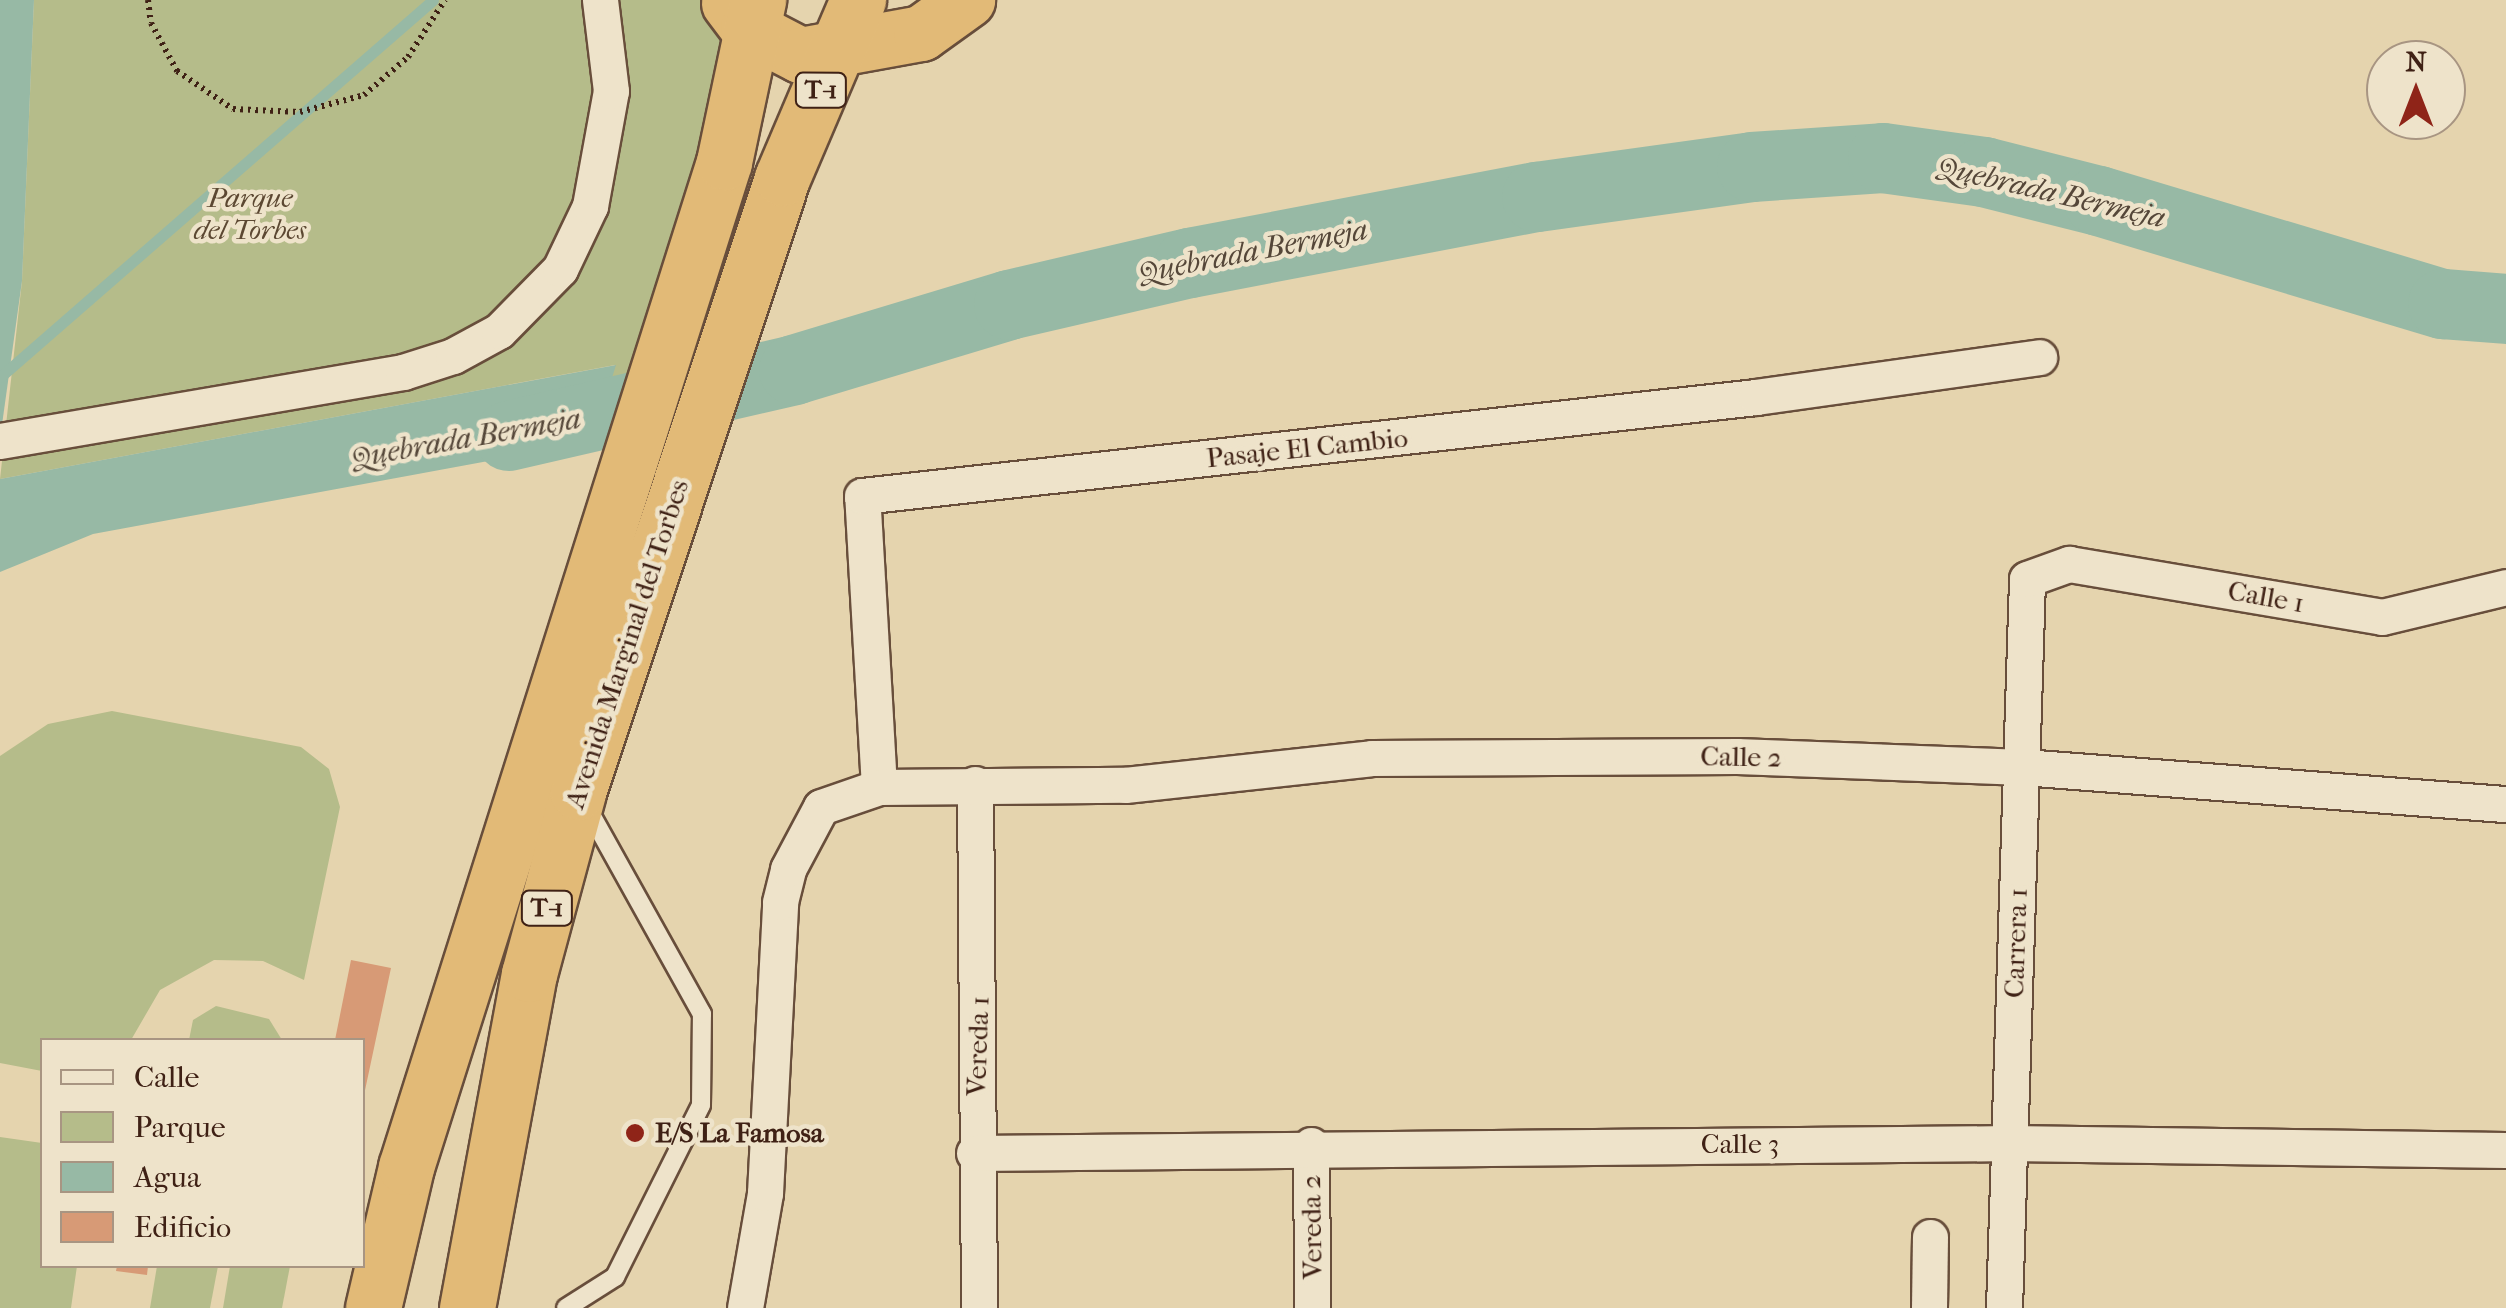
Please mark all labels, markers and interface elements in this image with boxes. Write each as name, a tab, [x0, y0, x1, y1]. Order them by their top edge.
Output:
north arrow	[2366, 40, 2466, 140]
text: N	[2405, 45, 2427, 78]
road number: T-1	[794, 70, 848, 110]
water label: Quebrada Bermeja	[1934, 149, 2168, 237]
park label: Parque del Torbes	[194, 181, 306, 247]
water label: Quebrada Bermeja	[1135, 212, 1371, 292]
water label: Quebrada Bermeja	[348, 401, 584, 477]
street label: Pasaje El Cambio	[1205, 421, 1409, 475]
street label: Avenida Marginal del Torbes	[558, 475, 696, 813]
street label: Calle 1	[2225, 574, 2307, 620]
street label: Calle 2	[1700, 739, 1782, 775]
street label: Carrera 1	[1997, 887, 2035, 999]
road number: T-1	[520, 888, 574, 928]
street label: Vereda 1	[959, 995, 997, 1097]
legend	[40, 1038, 365, 1268]
text: Calle	[134, 1060, 199, 1095]
text: Parque	[134, 1110, 226, 1145]
place label: E/S La Famosa	[655, 1116, 824, 1150]
marker: E/S La Famosa	[624, 1122, 646, 1144]
street label: Calle 3	[1701, 1127, 1779, 1161]
text: Agua	[134, 1160, 201, 1195]
street label: Vereda 2	[1294, 1174, 1330, 1280]
text: Edificio	[134, 1210, 231, 1245]

